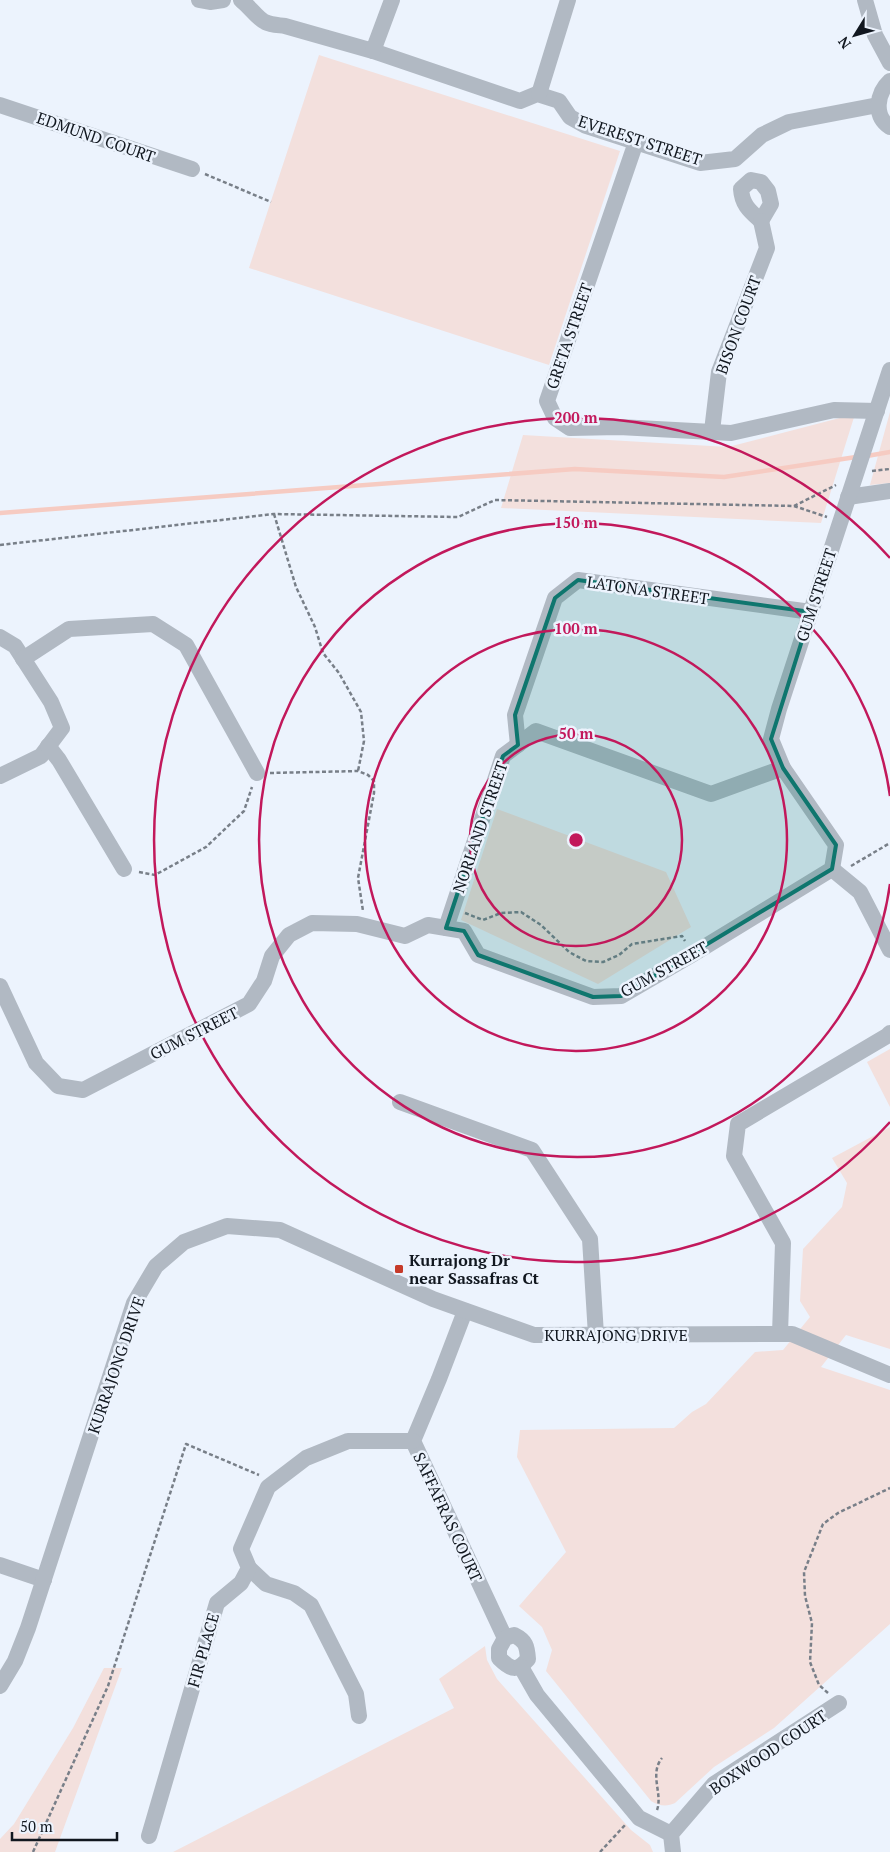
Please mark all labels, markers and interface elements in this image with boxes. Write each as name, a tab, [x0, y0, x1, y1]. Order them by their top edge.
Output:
north arrow	[830, 10, 880, 60]
text: N	[833, 33, 855, 53]
street label: EDMUND COURT	[34, 106, 158, 168]
street label: EVEREST STREET	[575, 110, 705, 170]
street label: BISON COURT	[710, 273, 766, 377]
street label: GRETA STREET	[541, 280, 597, 392]
text: 200 m	[554, 407, 598, 427]
text: 150 m	[554, 512, 598, 532]
street label: GUM STREET	[791, 546, 841, 644]
street label: LATONA STREET	[585, 571, 711, 609]
text: 100 m	[554, 618, 598, 638]
text: 50 m	[559, 723, 594, 743]
street label: NORLAND STREET	[447, 758, 513, 896]
centre of rings	[567, 831, 585, 849]
street label: GUM STREET	[616, 936, 712, 1002]
street label: GUM STREET	[146, 1001, 242, 1065]
place label: Kurrajong Dr near Sassafras Ct	[409, 1249, 540, 1289]
marker: Kurrajong Dr near Sassafras Ct	[393, 1263, 405, 1275]
street label: KURRAJONG DRIVE	[82, 1293, 150, 1437]
street label: KURRAJONG DRIVE	[544, 1324, 688, 1346]
street label: SAFFAFRAS COURT	[408, 1449, 488, 1586]
street label: FIR PLACE	[182, 1610, 224, 1690]
street label: BOXWOOD COURT	[705, 1705, 831, 1799]
scale bar	[12, 1810, 118, 1842]
text: 50 m	[20, 1816, 53, 1836]

